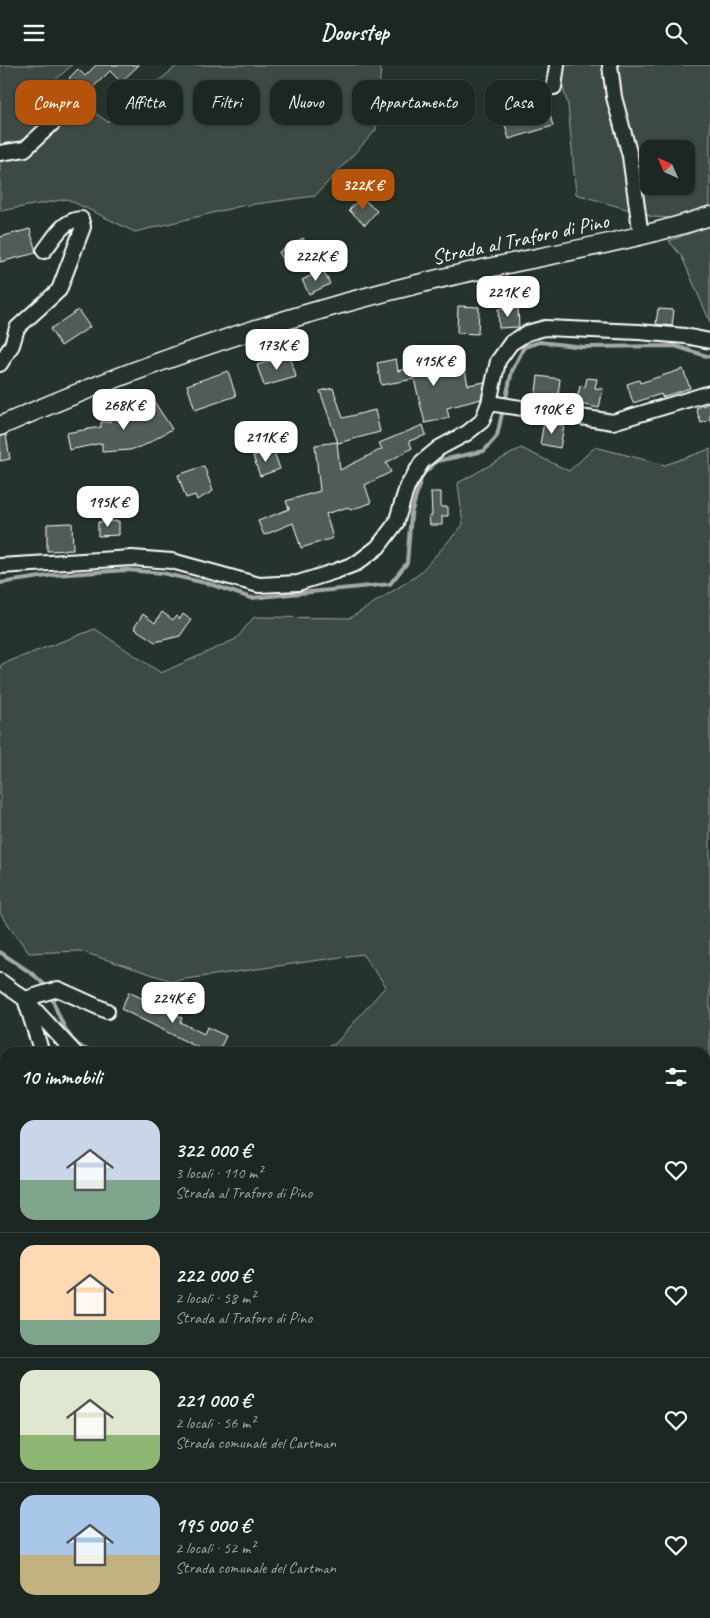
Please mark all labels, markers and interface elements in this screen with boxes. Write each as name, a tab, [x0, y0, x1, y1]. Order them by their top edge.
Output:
icon: menu	[20, 19, 48, 47]
text: Doorstep	[321, 19, 389, 47]
icon: search	[662, 19, 690, 47]
chip: Compra	[15, 80, 96, 125]
chip: Affitta	[106, 80, 183, 125]
chip: Filtri	[193, 80, 260, 125]
chip: Nuovo	[270, 80, 342, 125]
chip: Appartamento	[352, 80, 475, 125]
chip: Casa	[485, 80, 551, 125]
north arrow	[640, 140, 695, 195]
map controls	[640, 140, 695, 195]
pin: 322K €	[322, 169, 404, 211]
text: 322K €	[343, 175, 383, 195]
street label: Strada al Traforo di Pino	[429, 207, 612, 270]
pin: 222K €	[275, 239, 357, 282]
text: 222K €	[296, 246, 336, 266]
pin: 221K €	[467, 275, 549, 318]
text: 221K €	[488, 282, 528, 302]
pin: 173K €	[236, 329, 318, 371]
text: 173K €	[257, 335, 297, 355]
pin: 415K €	[393, 345, 475, 387]
text: 415K €	[414, 351, 454, 371]
pin: 268K €	[83, 389, 165, 431]
pin: 190K €	[511, 393, 593, 435]
text: 268K €	[103, 395, 145, 415]
text: 190K €	[532, 399, 572, 419]
pin: 211K €	[225, 421, 307, 463]
text: 211K €	[246, 427, 286, 447]
pin: 195K €	[67, 485, 149, 528]
text: 195K €	[88, 492, 128, 512]
pin: 224K €	[132, 981, 214, 1024]
text: 224K €	[153, 988, 193, 1008]
icon: filters	[662, 1063, 690, 1091]
text: 10 immobili	[20, 1064, 102, 1090]
text: 322 000 €	[175, 1137, 251, 1163]
icon: home	[60, 1140, 120, 1200]
icon: heart	[662, 1156, 690, 1184]
text: 3 locali · 110 m²	[175, 1163, 262, 1183]
text: Strada al Traforo di Pino	[175, 1183, 312, 1203]
text: 222 000 €	[175, 1262, 251, 1288]
icon: home	[60, 1265, 120, 1325]
icon: heart	[662, 1281, 690, 1309]
text: 2 locali · 58 m²	[175, 1288, 255, 1308]
text: Strada al Traforo di Pino	[175, 1308, 312, 1328]
text: 221 000 €	[175, 1387, 251, 1413]
icon: home	[60, 1390, 120, 1450]
icon: heart	[662, 1406, 690, 1434]
text: 2 locali · 56 m²	[175, 1413, 255, 1433]
text: Strada comunale del Cartman	[175, 1433, 336, 1453]
text: 195 000 €	[175, 1512, 251, 1538]
icon: home	[60, 1515, 120, 1575]
icon: heart	[662, 1531, 690, 1559]
text: 2 locali · 52 m²	[175, 1538, 255, 1558]
text: Strada comunale del Cartman	[175, 1558, 336, 1578]

